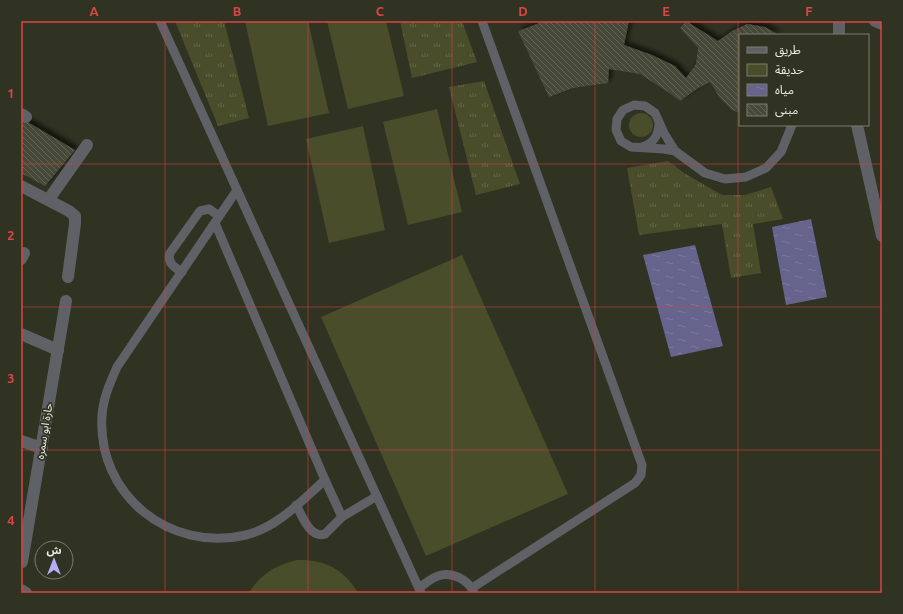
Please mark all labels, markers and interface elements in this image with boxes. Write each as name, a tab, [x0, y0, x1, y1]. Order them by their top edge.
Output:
text: A	[89, 4, 99, 18]
text: B	[233, 4, 242, 18]
text: C	[376, 4, 385, 18]
text: D	[518, 4, 528, 18]
text: E	[662, 4, 670, 18]
text: F	[805, 4, 813, 18]
legend	[739, 34, 869, 126]
text: طريق	[775, 43, 801, 58]
text: حديقة	[775, 63, 804, 77]
text: مياه	[775, 83, 794, 97]
text: 1	[7, 86, 15, 100]
text: مبنى	[775, 103, 798, 117]
text: 2	[7, 228, 15, 242]
text: 3	[7, 371, 15, 385]
street label: حارة ابو سمره	[34, 401, 55, 460]
text: 4	[7, 513, 15, 527]
north arrow	[34, 540, 74, 580]
text: ش	[46, 544, 62, 557]

